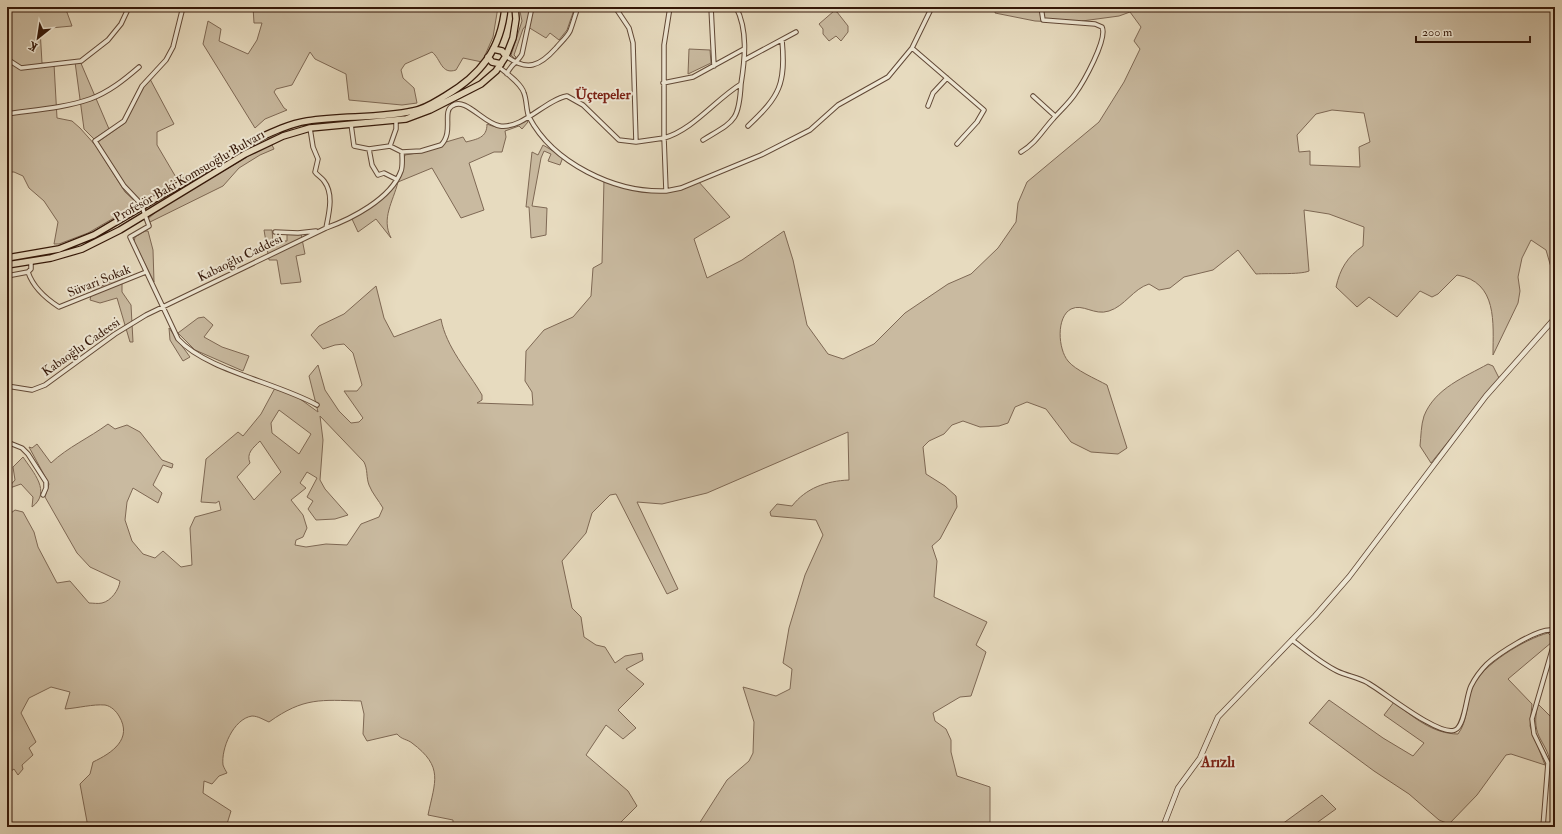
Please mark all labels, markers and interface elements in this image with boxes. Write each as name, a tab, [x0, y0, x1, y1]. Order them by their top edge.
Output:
north arrow	[18, 18, 58, 58]
scale bar	[1416, 18, 1530, 44]
text: 200 m	[1422, 25, 1453, 40]
text: K	[26, 38, 40, 54]
district label: Üçtepeler	[575, 86, 631, 104]
street label: Profesör Baki Komsuoğlu Bulvarı	[110, 126, 268, 226]
street label: Kabaoğlu Caddesi	[195, 230, 286, 285]
street label: Süvari Sokak	[65, 261, 134, 301]
street label: Kabaoğlu Cadeesi	[39, 314, 124, 380]
district label: Arızlı	[1200, 753, 1235, 772]

